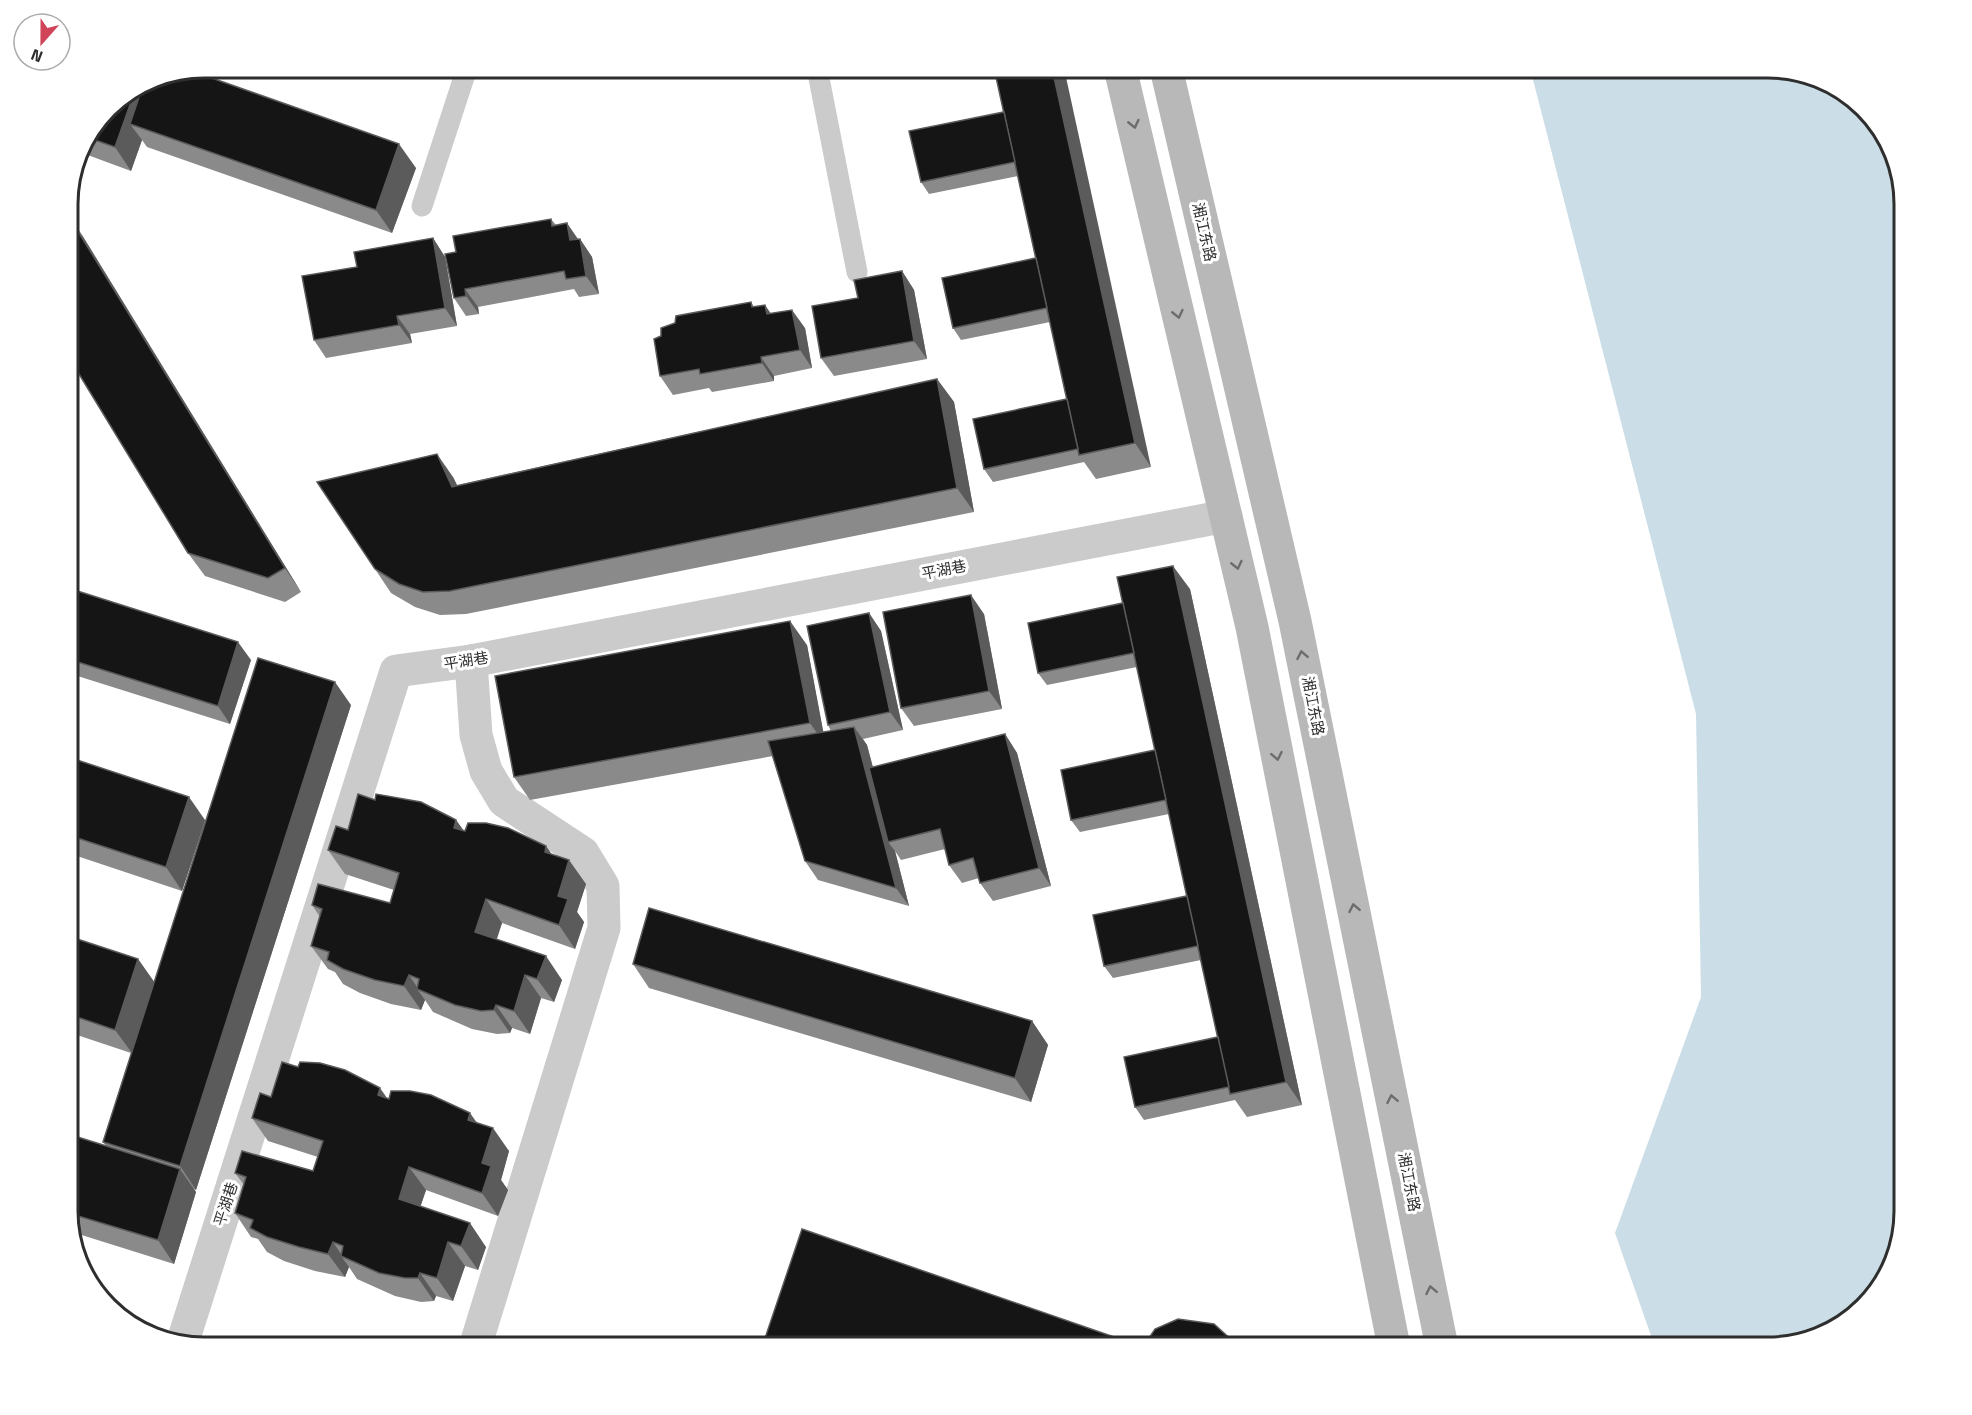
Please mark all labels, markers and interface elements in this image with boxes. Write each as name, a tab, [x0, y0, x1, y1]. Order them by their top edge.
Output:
north arrow	[12, 12, 72, 72]
text: N	[27, 43, 46, 69]
one-way arrow	[1126, 119, 1139, 129]
street label: 湘江东路	[1187, 200, 1222, 264]
one-way arrow	[1171, 309, 1184, 319]
street label: 平湖巷	[920, 554, 968, 585]
one-way arrow	[1230, 560, 1243, 570]
street label: 平湖巷	[442, 646, 490, 675]
one-way arrow	[1296, 650, 1309, 660]
street label: 湘江东路	[1296, 674, 1331, 738]
one-way arrow	[1270, 751, 1283, 761]
one-way arrow	[1348, 903, 1361, 913]
one-way arrow	[1386, 1094, 1399, 1104]
street label: 湘江东路	[1392, 1150, 1427, 1214]
street label: 平湖巷	[208, 1179, 243, 1229]
one-way arrow	[1425, 1285, 1438, 1295]

